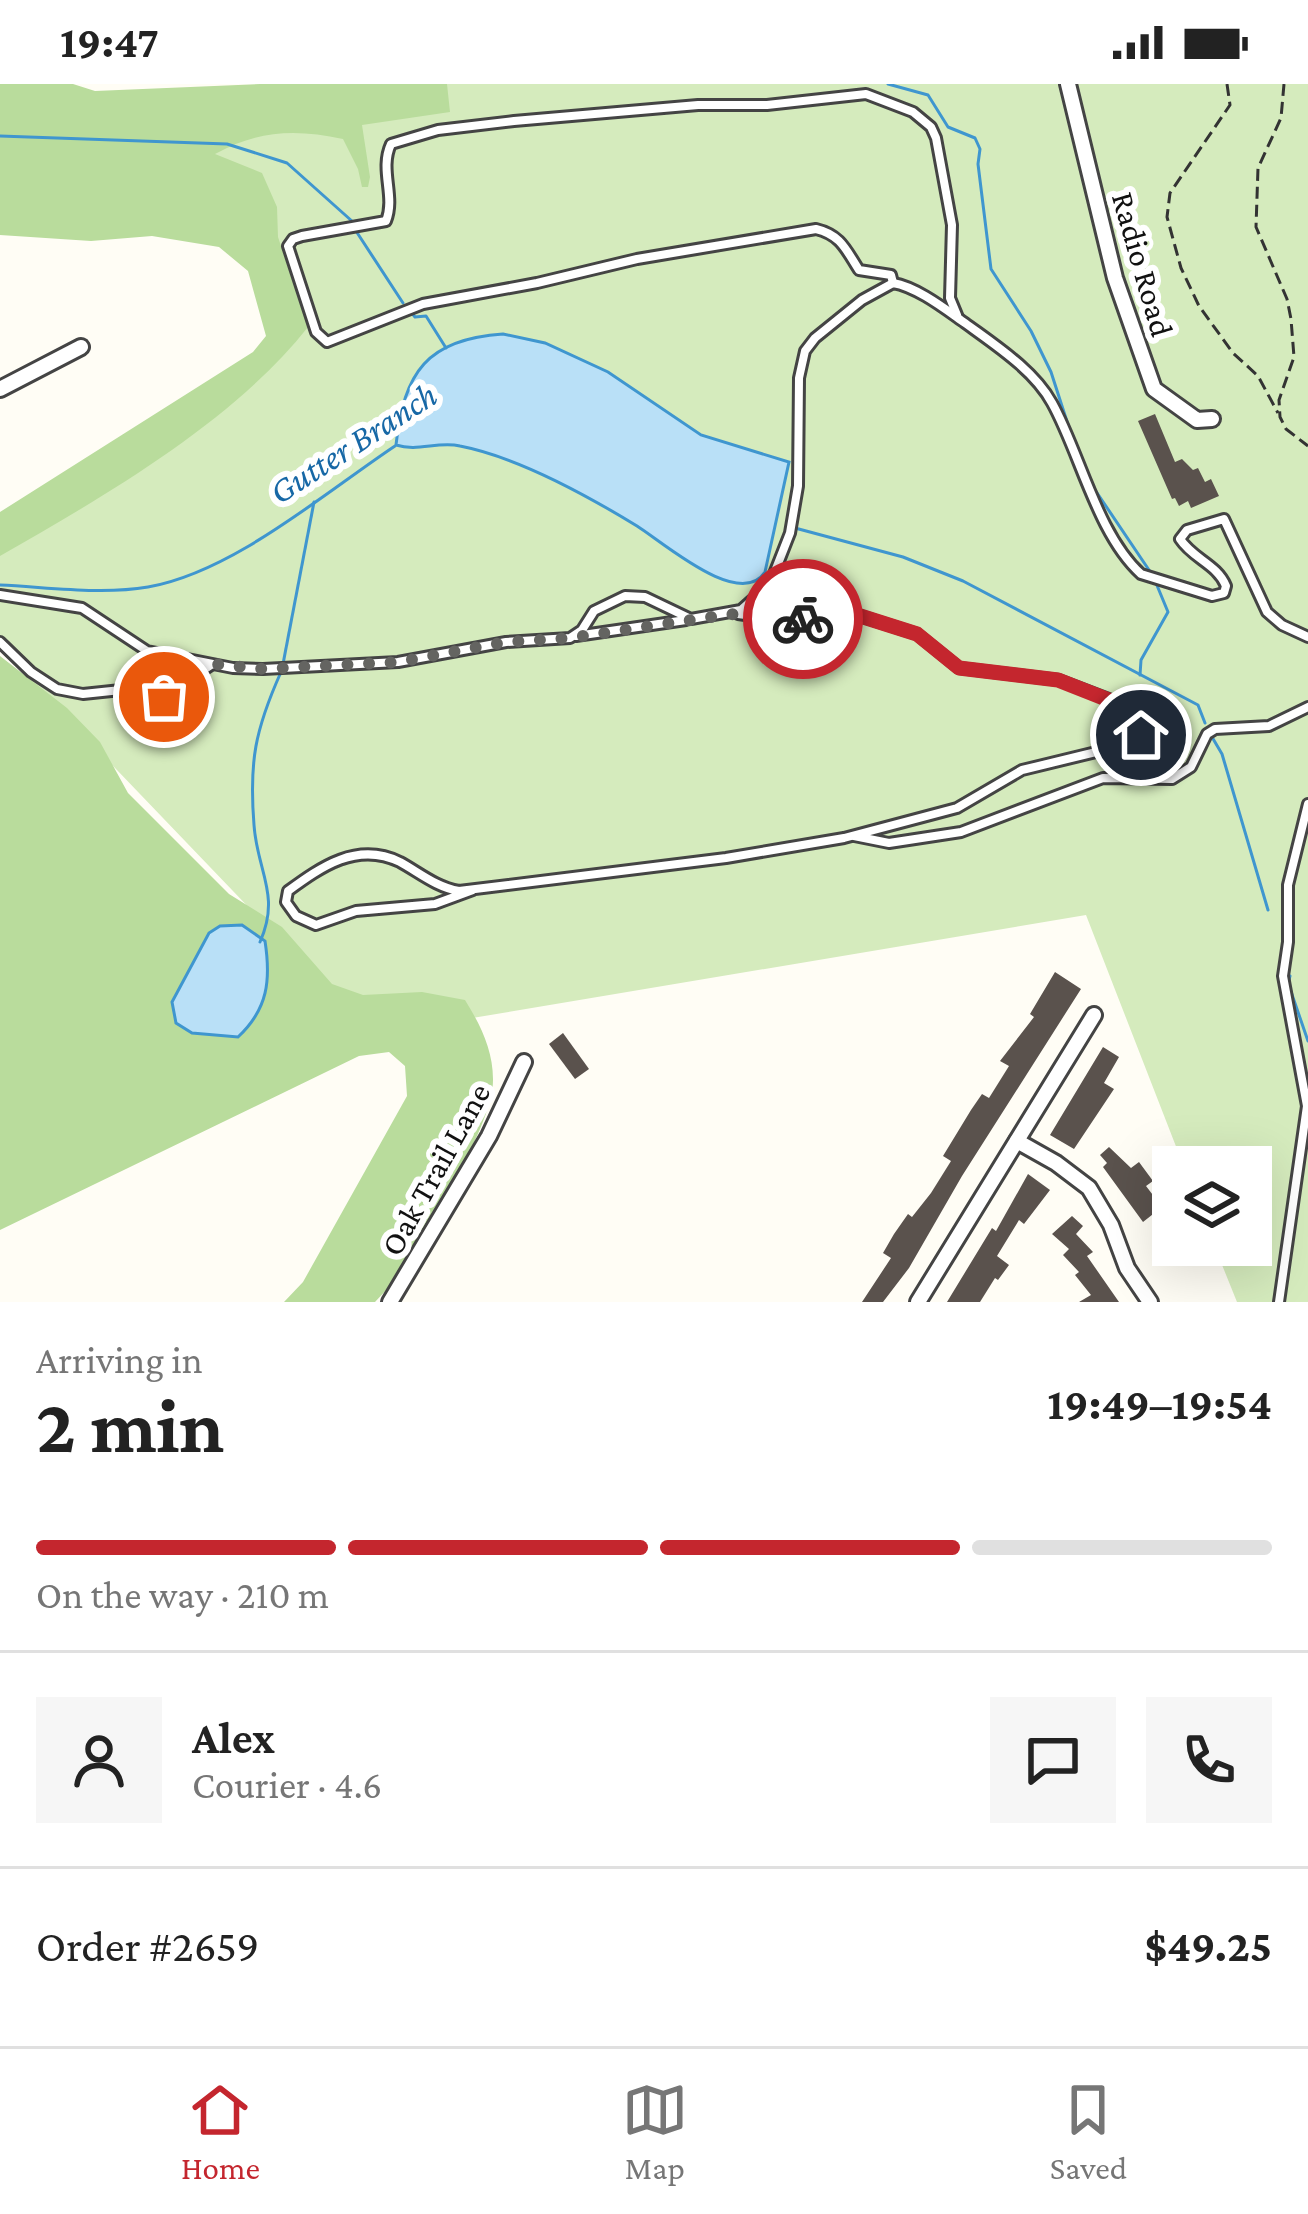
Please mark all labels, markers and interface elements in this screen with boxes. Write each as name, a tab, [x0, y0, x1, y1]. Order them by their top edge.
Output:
text: 19:47	[60, 17, 159, 67]
street label: Radio Road	[1105, 187, 1181, 341]
water label: Gutter Branch	[262, 374, 444, 512]
courier	[743, 559, 863, 679]
icon: bike	[770, 586, 836, 652]
pin	[113, 646, 215, 748]
icon: bag	[131, 664, 197, 730]
pin	[1090, 684, 1192, 786]
icon: home	[1108, 702, 1174, 768]
street label: Oak Trail Lane	[372, 1076, 498, 1262]
map controls	[1152, 1146, 1272, 1266]
button: layers	[1152, 1146, 1272, 1266]
text: Arriving in	[36, 1338, 203, 1381]
text: 19:49–19:54	[1047, 1379, 1272, 1429]
text: 2 min	[36, 1382, 224, 1469]
text: On the way · 210 m	[36, 1573, 329, 1616]
button: person	[36, 1697, 162, 1823]
button: chat	[990, 1697, 1116, 1823]
button: phone	[1146, 1697, 1272, 1823]
text: Alex	[192, 1713, 275, 1763]
text: Courier · 4.6	[192, 1763, 382, 1806]
text: Order #2659	[36, 1921, 259, 1971]
text: $49.25	[1144, 1921, 1272, 1971]
tab: Home	[181, 2077, 260, 2186]
tab: Map	[622, 2077, 688, 2186]
tab: Saved	[1050, 2077, 1127, 2186]

